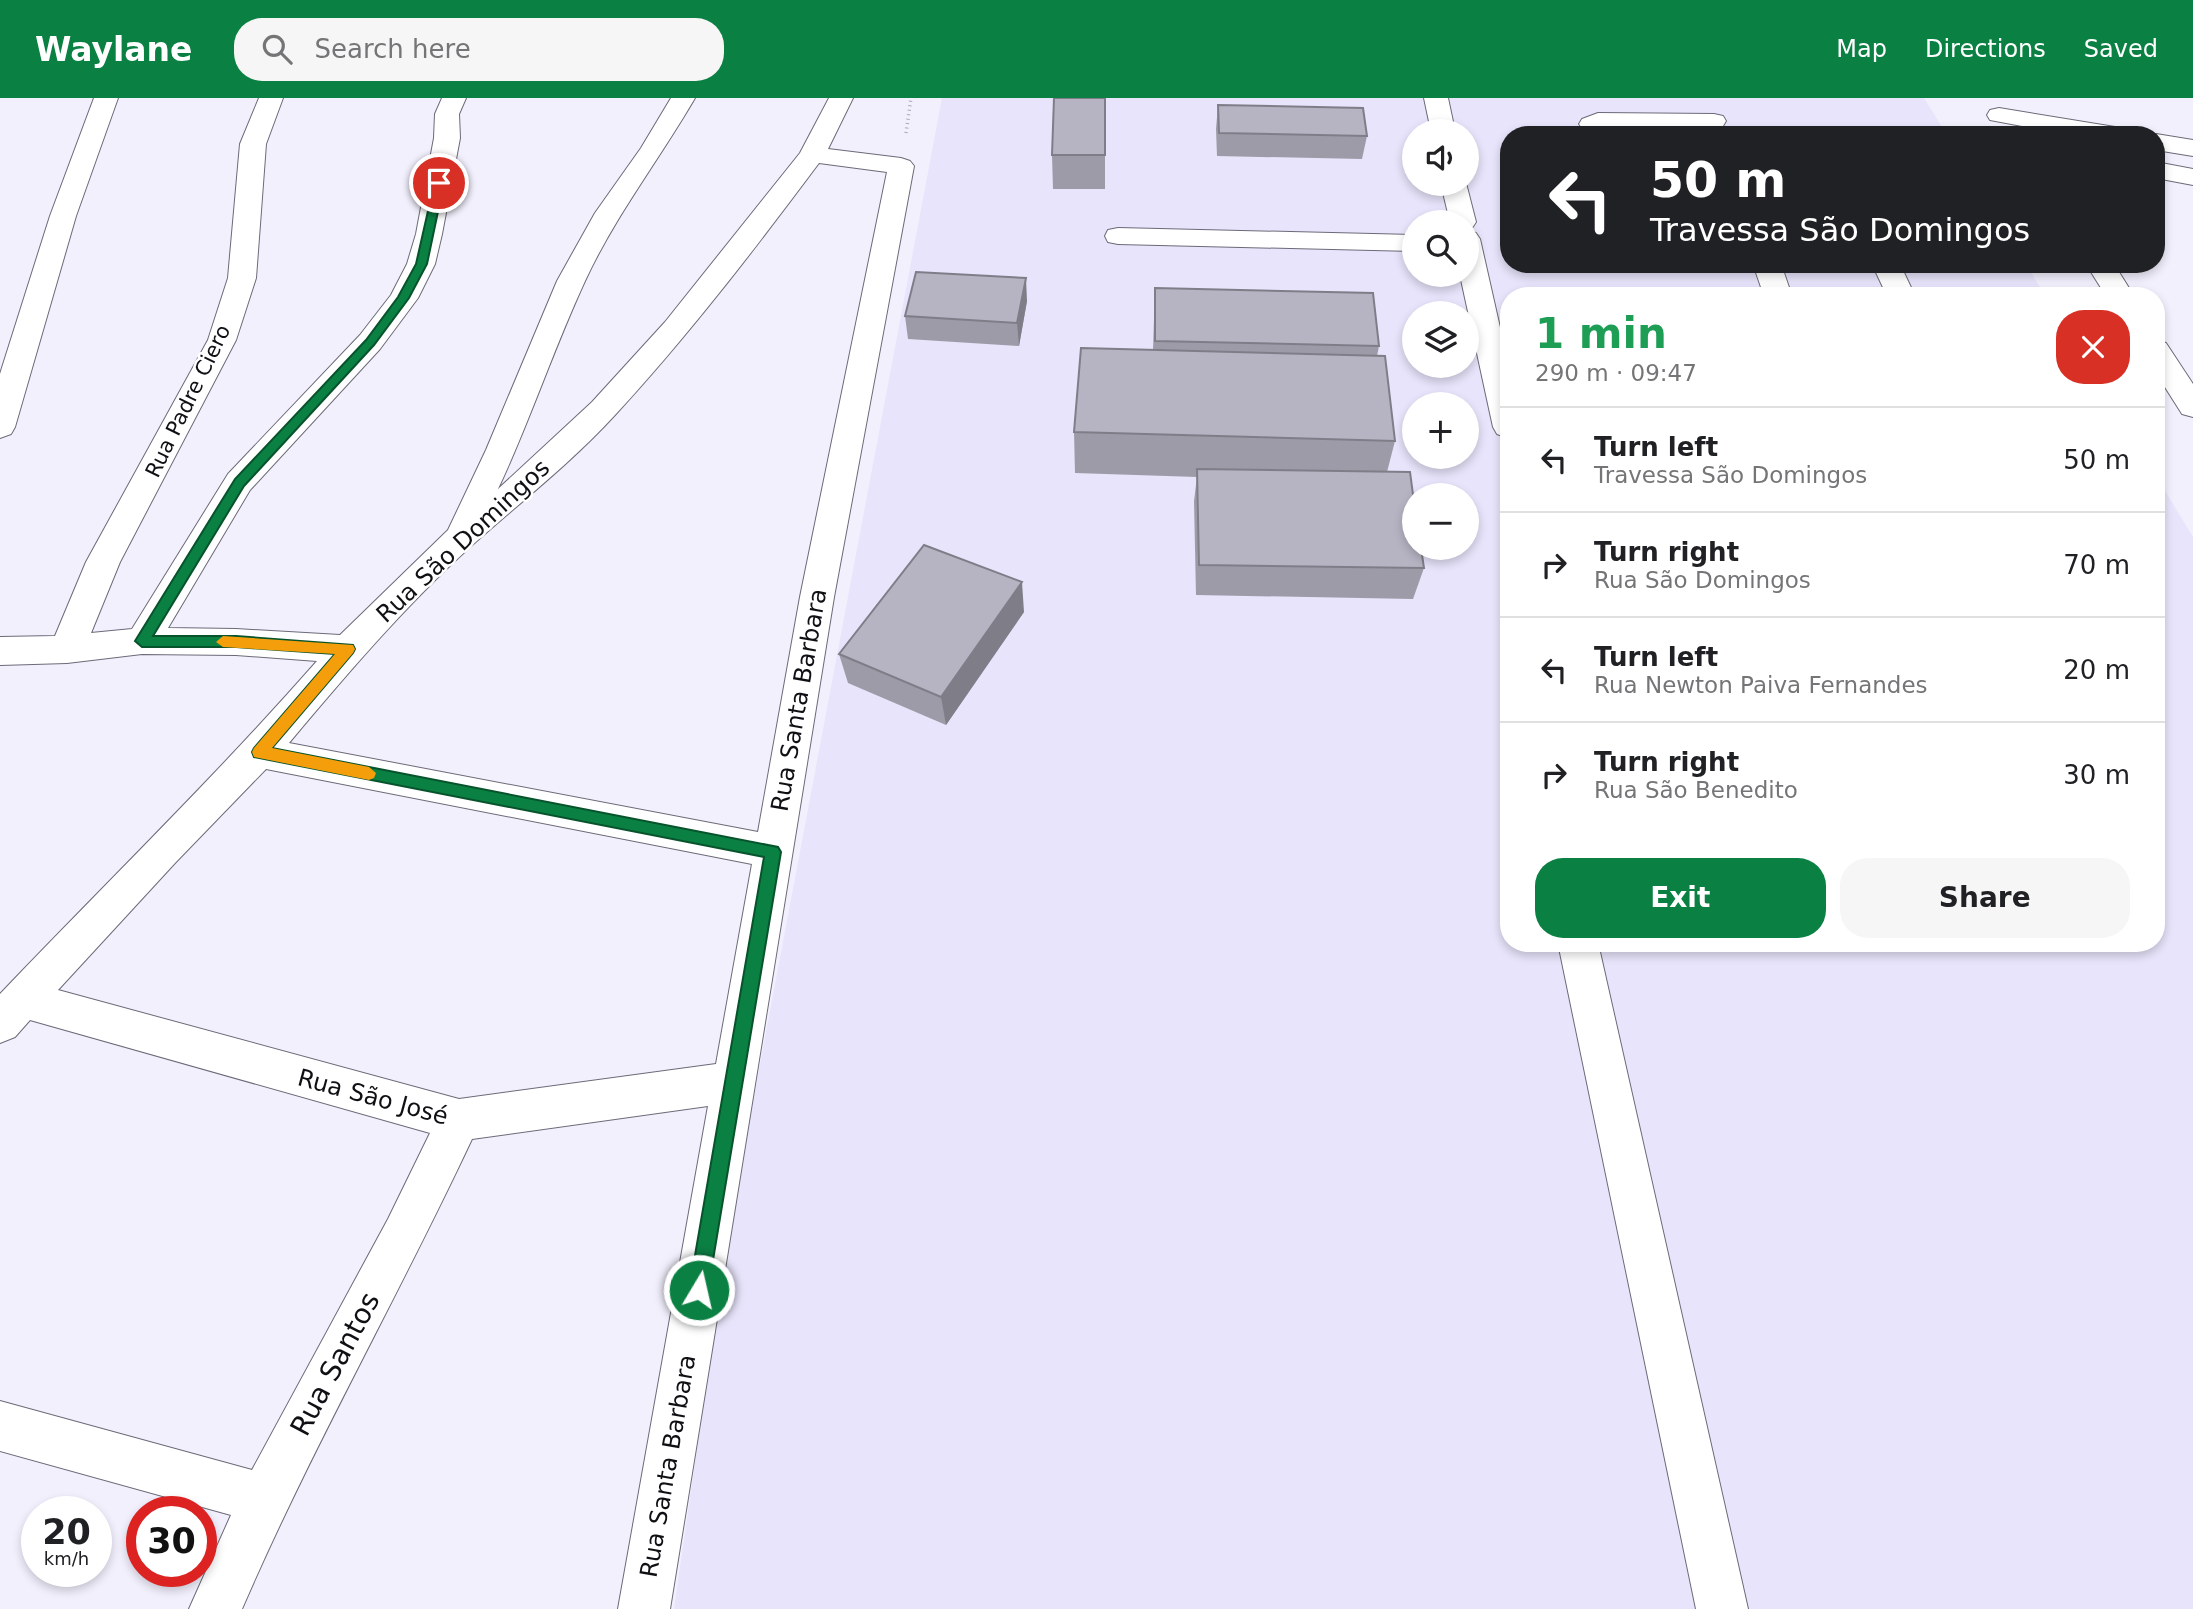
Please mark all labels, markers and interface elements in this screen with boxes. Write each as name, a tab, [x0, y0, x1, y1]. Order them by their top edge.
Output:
search box	[234, 18, 724, 81]
text: Waylane	[35, 30, 192, 69]
icon: search	[258, 30, 296, 68]
text: Search here	[314, 34, 471, 64]
text: Map	[1836, 35, 1887, 63]
text: Directions	[1925, 35, 2046, 63]
text: Saved	[2084, 35, 2158, 63]
map controls	[1402, 119, 1479, 560]
button: sound	[1402, 119, 1479, 196]
text: 50 m	[1650, 152, 1786, 209]
pin	[409, 153, 469, 213]
icon: left	[1535, 154, 1626, 245]
icon: arrive	[420, 164, 458, 202]
button: search	[1402, 210, 1479, 287]
text: Travessa São Domingos	[1650, 211, 2030, 249]
button: layers	[1402, 301, 1479, 378]
text: 1 min	[1535, 309, 1667, 358]
button: close	[2056, 310, 2130, 384]
street label: Rua Padre Ciero	[141, 321, 235, 481]
text: 290 m · 09:47	[1535, 360, 1697, 386]
button: +	[1402, 392, 1479, 469]
text: Turn left	[1594, 432, 1718, 462]
icon: left	[1535, 441, 1573, 479]
text: 50 m	[2063, 445, 2130, 475]
street label: Rua São Domingos	[371, 454, 555, 628]
text: Travessa São Domingos	[1594, 462, 1867, 488]
button: −	[1402, 483, 1479, 560]
text: Turn right	[1594, 537, 1739, 567]
icon: right	[1535, 546, 1573, 584]
text: 70 m	[2063, 550, 2130, 580]
text: Rua São Domingos	[1594, 567, 1811, 593]
street label: Rua Santa Barbara	[766, 586, 832, 814]
text: Turn left	[1594, 642, 1718, 672]
icon: left	[1535, 651, 1573, 689]
text: 20 m	[2063, 655, 2130, 685]
text: Rua Newton Paiva Fernandes	[1594, 672, 1928, 698]
text: Turn right	[1594, 747, 1739, 777]
icon: right	[1535, 756, 1573, 794]
text: 30 m	[2063, 760, 2130, 790]
text: Rua São Benedito	[1594, 777, 1798, 803]
button: Exit	[1535, 858, 1826, 938]
button: Share	[1840, 858, 2130, 938]
street label: Rua São José	[295, 1063, 451, 1131]
position arrow	[662, 1253, 736, 1327]
street label: Rua Santos	[283, 1287, 387, 1441]
street label: Rua Santa Barbara	[635, 1352, 701, 1580]
speed limit sign: 30	[126, 1496, 217, 1587]
text: 20	[42, 1512, 91, 1552]
text: km/h	[44, 1548, 89, 1569]

